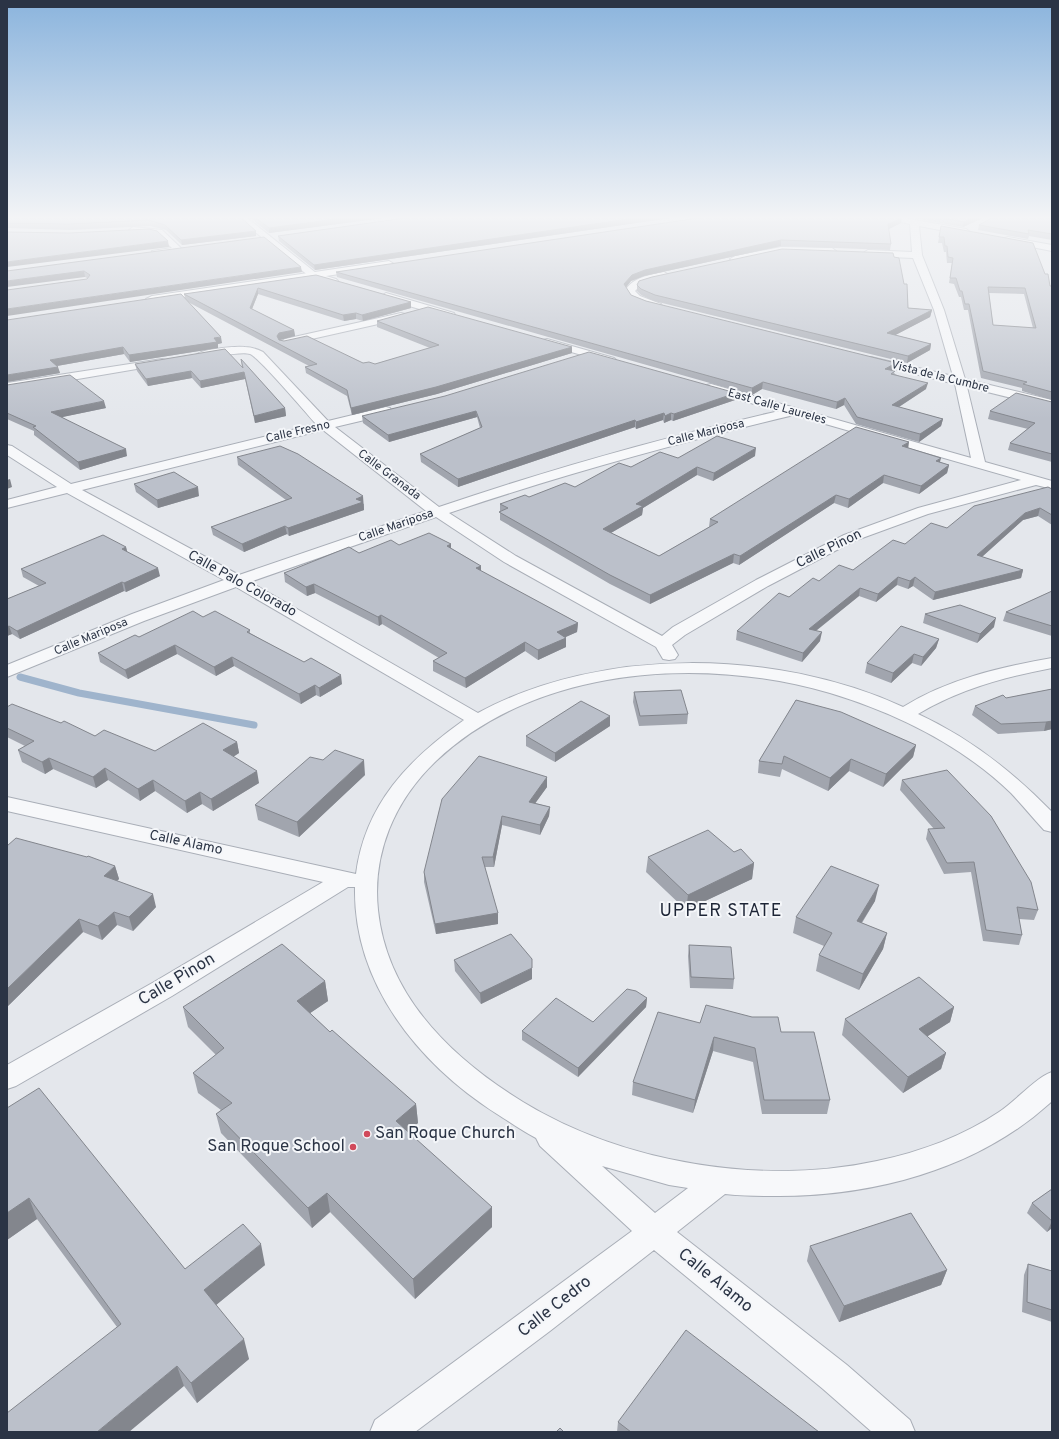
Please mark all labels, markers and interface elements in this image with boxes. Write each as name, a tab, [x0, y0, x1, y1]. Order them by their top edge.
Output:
street label: Vista de la Cumbre	[889, 357, 991, 397]
street label: East Calle Laureles	[726, 385, 828, 429]
street label: Calle Mariposa	[666, 416, 746, 450]
street label: Calle Fresno	[264, 417, 332, 447]
street label: Calle Granada	[354, 446, 424, 504]
street label: Calle Mariposa	[356, 506, 436, 546]
street label: Calle Pinon	[794, 526, 864, 572]
street label: Calle Palo Colorado	[185, 547, 300, 621]
street label: Calle Mariposa	[52, 614, 130, 660]
street label: Calle Alamo	[148, 827, 224, 859]
district label: UPPER STATE	[659, 900, 783, 923]
street label: Calle Pinon	[135, 948, 219, 1012]
place label: San Roque Church	[375, 1123, 515, 1145]
marker: San Roque Church	[362, 1129, 372, 1139]
place label: San Roque School	[207, 1136, 345, 1158]
marker: San Roque School	[348, 1142, 358, 1152]
street label: Calle Alamo	[673, 1244, 757, 1318]
street label: Calle Cedro	[514, 1271, 596, 1343]

